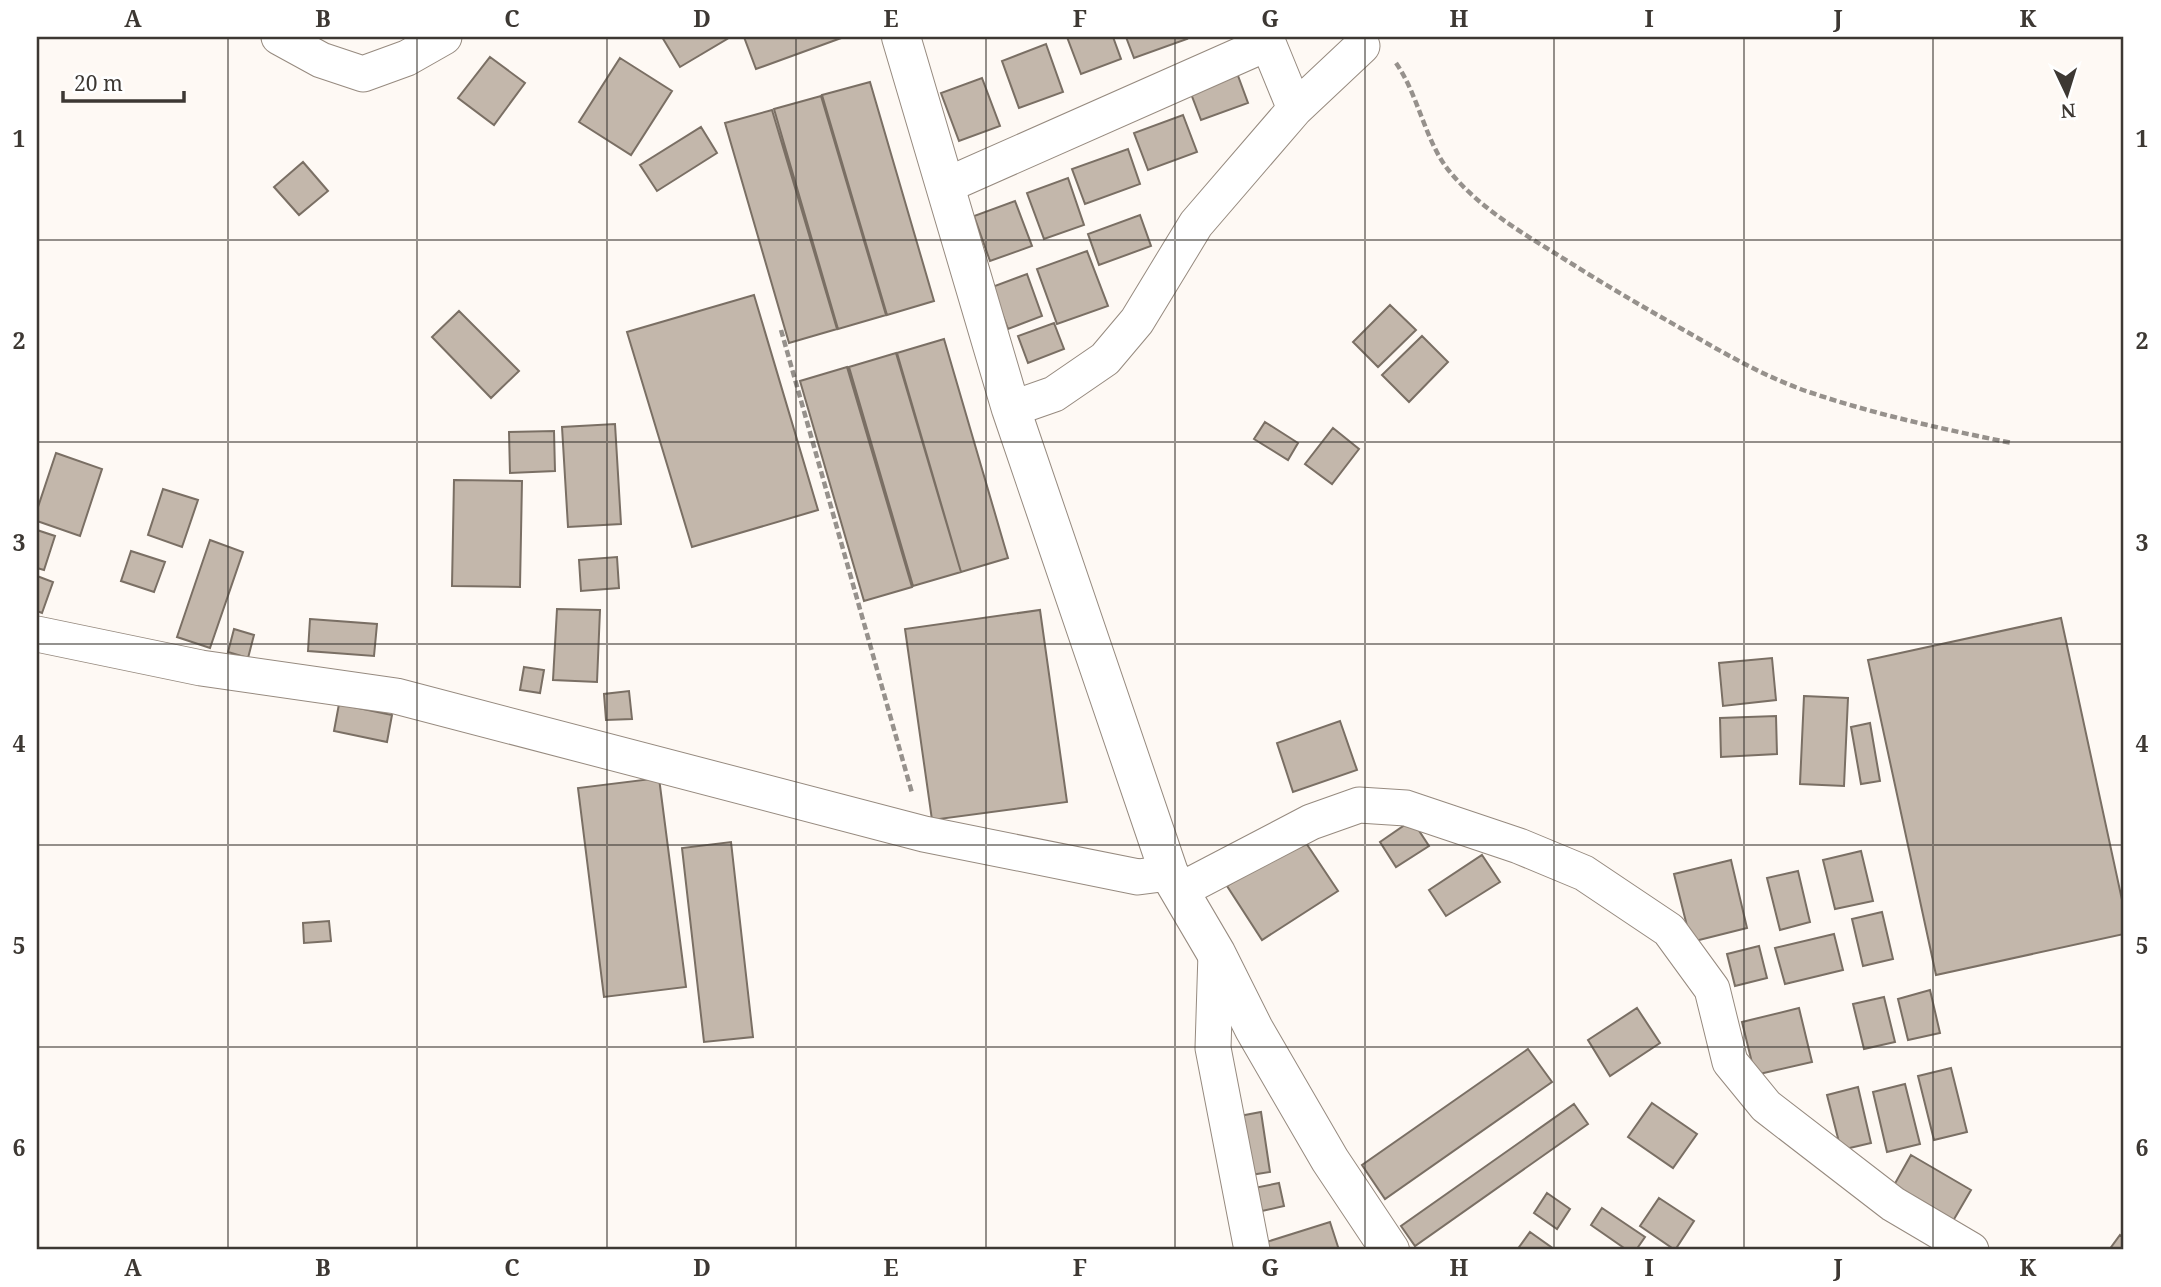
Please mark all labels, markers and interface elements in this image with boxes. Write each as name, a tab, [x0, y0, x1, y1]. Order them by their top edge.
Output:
text: A	[124, 2, 142, 34]
text: B	[315, 2, 331, 34]
text: C	[504, 2, 520, 34]
text: D	[693, 2, 711, 34]
text: E	[883, 2, 899, 34]
text: F	[1073, 2, 1087, 34]
text: G	[1261, 2, 1279, 34]
text: H	[1450, 2, 1469, 34]
text: I	[1644, 2, 1654, 34]
text: J	[1832, 2, 1843, 34]
text: K	[2020, 2, 2037, 34]
scale bar	[63, 60, 184, 104]
north arrow	[2032, 60, 2102, 130]
text: 20 m	[74, 69, 123, 97]
text: N	[2060, 97, 2077, 124]
text: 1	[13, 122, 26, 154]
text: 1	[2136, 122, 2149, 154]
text: 2	[13, 324, 26, 356]
text: 2	[2136, 324, 2149, 356]
text: 3	[13, 526, 26, 558]
text: 3	[2136, 526, 2149, 558]
text: 4	[13, 727, 26, 759]
text: 4	[2136, 727, 2149, 759]
text: 5	[13, 929, 26, 961]
text: 5	[2136, 929, 2149, 961]
text: 6	[13, 1131, 26, 1163]
text: 6	[2136, 1131, 2149, 1163]
text: A	[124, 1251, 142, 1283]
text: B	[315, 1251, 331, 1283]
text: C	[504, 1251, 520, 1283]
text: D	[693, 1251, 711, 1283]
text: E	[883, 1251, 899, 1283]
text: F	[1073, 1251, 1087, 1283]
text: G	[1261, 1251, 1279, 1283]
text: H	[1450, 1251, 1469, 1283]
text: I	[1644, 1251, 1654, 1283]
text: J	[1832, 1251, 1843, 1283]
text: K	[2020, 1251, 2037, 1283]

